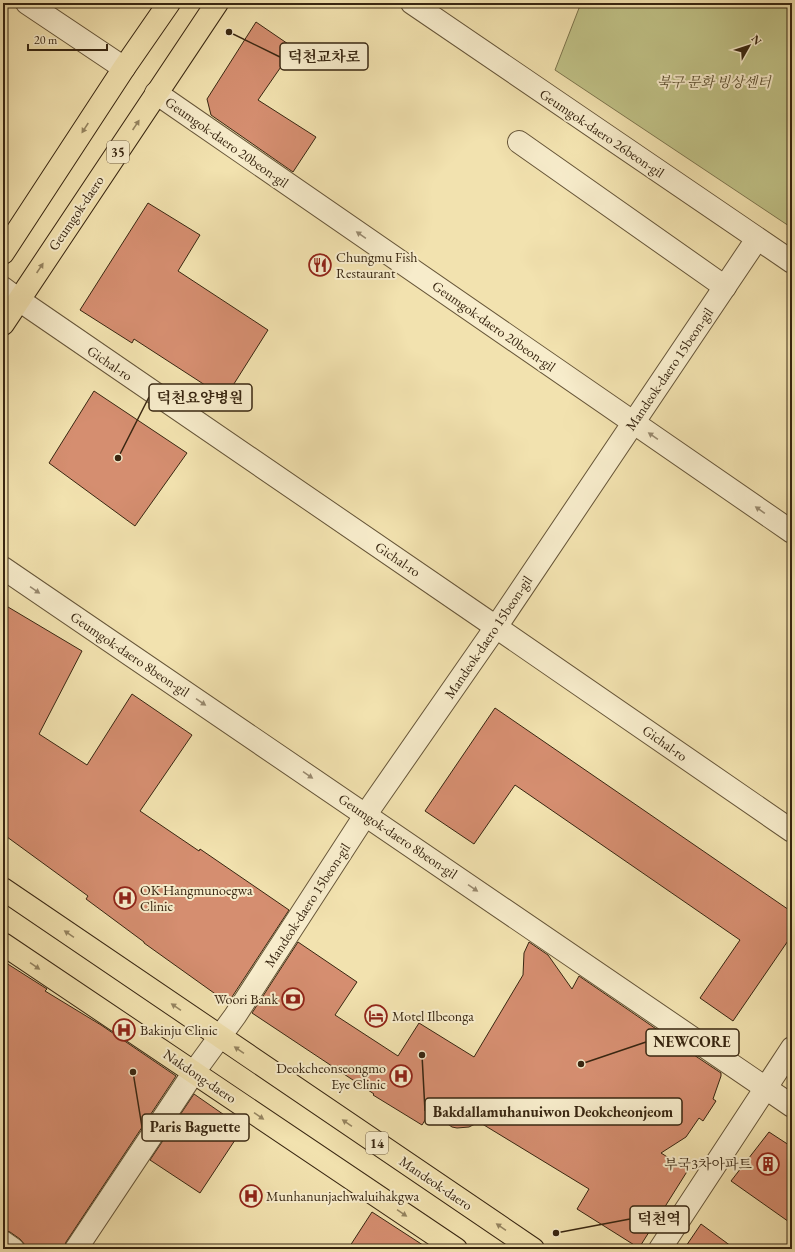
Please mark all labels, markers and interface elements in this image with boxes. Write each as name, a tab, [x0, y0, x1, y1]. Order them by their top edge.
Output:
scale bar	[28, 26, 107, 52]
north arrow	[729, 26, 769, 66]
text: 20 m	[34, 32, 58, 48]
text: N	[749, 32, 765, 48]
callout: 덕천교차로	[280, 43, 368, 70]
text: 덕천교차로	[288, 47, 361, 66]
park label: 북구 문화 빙상센터	[657, 73, 772, 91]
street label: Geumgok-daero 26beon-gil	[536, 85, 668, 182]
street label: Geumgok-daero 20beon-gil	[162, 93, 293, 192]
one-way arrow	[132, 119, 140, 130]
one-way arrow	[81, 122, 88, 134]
road number: 35	[107, 141, 129, 163]
street label: Geumgok-daero	[44, 172, 108, 254]
one-way arrow	[356, 231, 367, 239]
place label: Chungmu Fish Restaurant	[336, 248, 417, 282]
restaurant icon: Chungmu Fish Restaurant	[307, 252, 333, 278]
one-way arrow	[36, 263, 44, 273]
street label: Geumgok-daero 20beon-gil	[429, 277, 560, 376]
street label: Mandeok-daero 15beon-gil	[621, 304, 717, 434]
street label: Gichal-ro	[84, 341, 136, 385]
callout: 덕천요양병원	[149, 384, 252, 411]
text: 덕천요양병원	[157, 388, 243, 407]
one-way arrow	[648, 432, 658, 440]
one-way arrow	[755, 506, 765, 514]
street label: Gichal-ro	[372, 537, 424, 581]
street label: Mandeok-daero 15beon-gil	[440, 572, 536, 702]
one-way arrow	[30, 586, 40, 594]
street label: Geumgok-daero 8beon-gil	[67, 607, 194, 701]
one-way arrow	[195, 698, 206, 706]
street label: Gichal-ro	[639, 721, 691, 765]
one-way arrow	[303, 771, 313, 779]
street label: Geumgok-daero 8beon-gil	[335, 789, 462, 883]
street label: Mandeok-daero 15beon-gil	[260, 839, 354, 970]
place label: OK Hangmunoegwa Clinic	[140, 881, 253, 915]
one-way arrow	[468, 884, 479, 892]
hospital icon: OK Hangmunoegwa Clinic	[112, 885, 138, 911]
one-way arrow	[64, 930, 74, 938]
one-way arrow	[30, 962, 41, 970]
bank icon: Woori Bank	[280, 986, 306, 1012]
place label: Woori Bank	[214, 990, 278, 1008]
one-way arrow	[171, 1003, 182, 1011]
hotel icon: Motel Ilbeonga	[363, 1003, 389, 1029]
place label: Motel Ilbeonga	[392, 1007, 474, 1025]
hospital icon: Bakinju Clinic	[111, 1017, 137, 1043]
place label: Bakinju Clinic	[140, 1021, 218, 1039]
callout: NEWCORE	[646, 1029, 739, 1056]
text: NEWCORE	[653, 1032, 731, 1051]
street label: Nakdong-daero	[160, 1045, 240, 1107]
one-way arrow	[234, 1046, 245, 1053]
place label: Deokcheonseongmo Eye Clinic	[276, 1059, 386, 1093]
hospital icon: Deokcheonseongmo Eye Clinic	[388, 1063, 414, 1089]
callout: Bakdallamuhanuiwon Deokcheonjeom	[425, 1098, 682, 1125]
text: Bakdallamuhanuiwon Deokcheonjeom	[433, 1102, 673, 1121]
one-way arrow	[254, 1113, 265, 1120]
callout: Paris Baguette	[142, 1114, 249, 1141]
text: Paris Baguette	[150, 1117, 240, 1136]
one-way arrow	[342, 1119, 352, 1127]
road number: 14	[366, 1132, 388, 1154]
building icon: 부국3차아파트	[755, 1151, 781, 1177]
street label: Mandeok-daero	[396, 1152, 476, 1214]
place label: 부국3차아파트	[664, 1155, 752, 1173]
hospital icon: Munhanunjaehwaluihakgwa	[238, 1183, 264, 1209]
place label: Munhanunjaehwaluihakgwa	[266, 1187, 419, 1205]
callout: 덕천역	[630, 1206, 689, 1233]
one-way arrow	[397, 1209, 407, 1217]
text: 덕천역	[637, 1209, 681, 1228]
one-way arrow	[496, 1223, 506, 1231]

